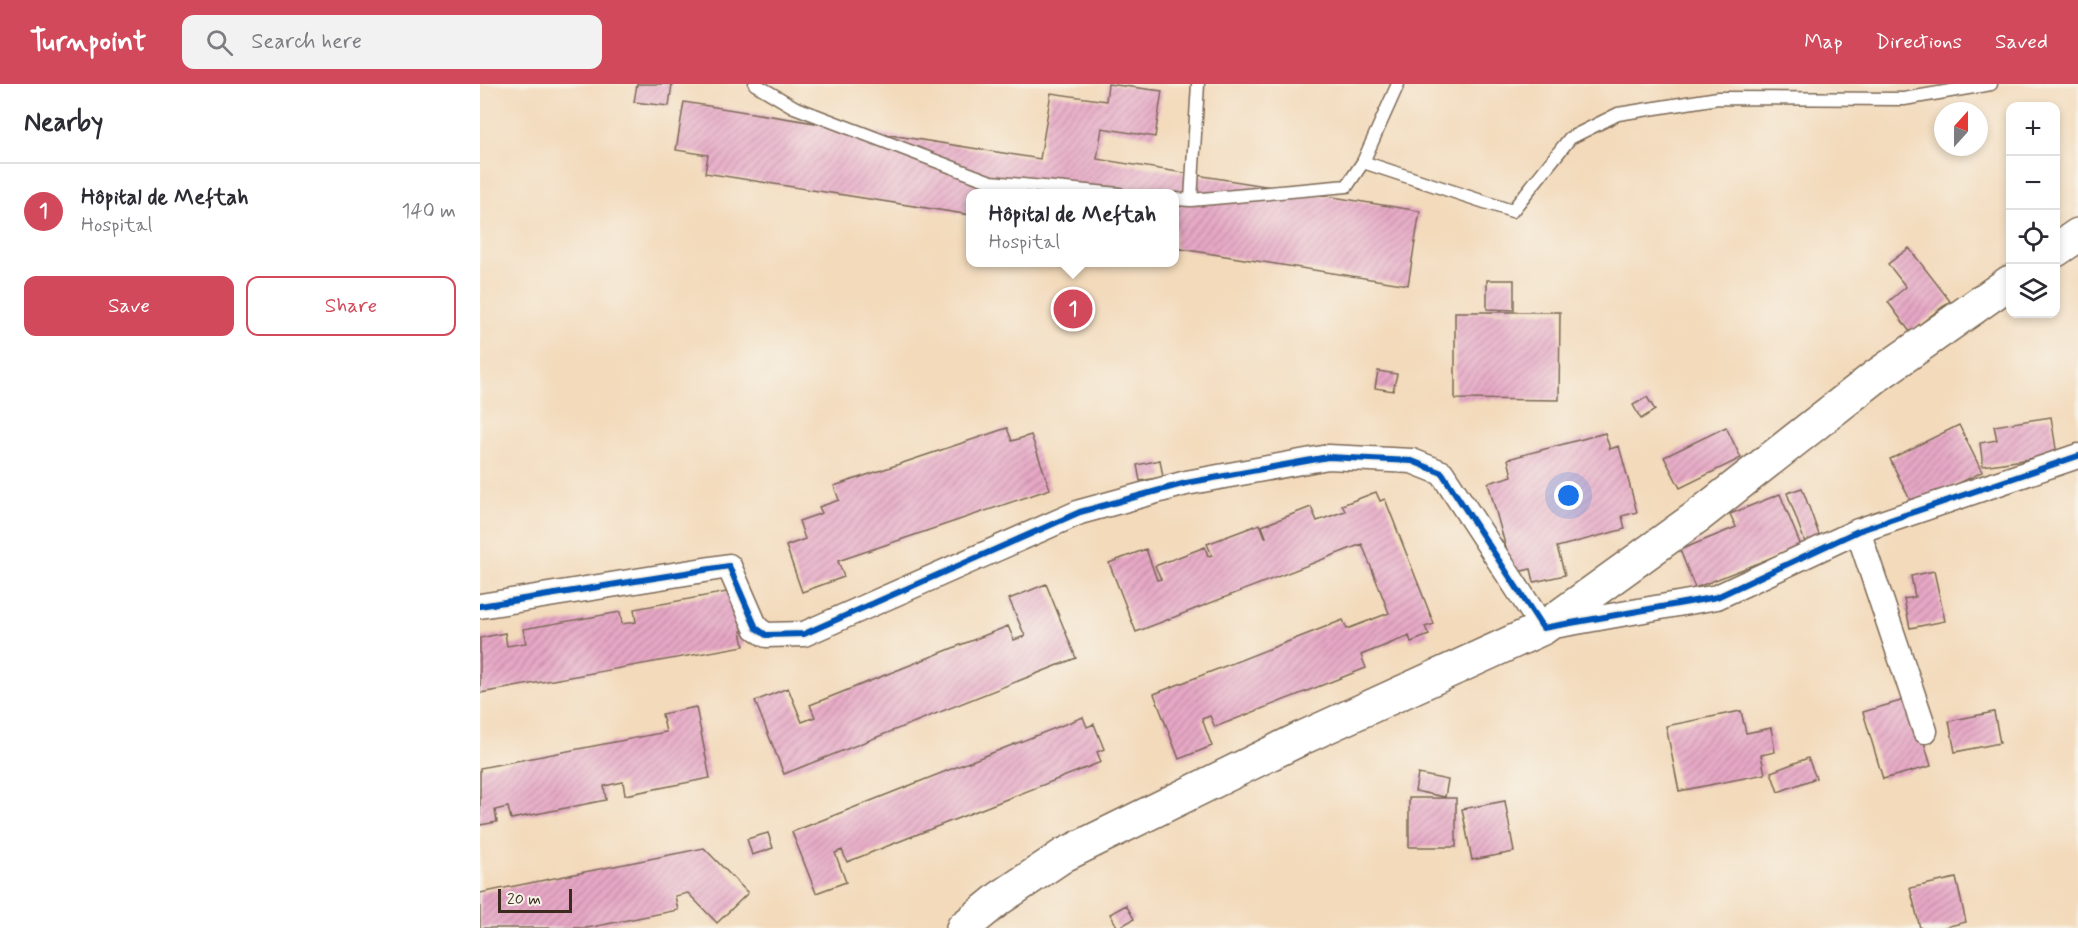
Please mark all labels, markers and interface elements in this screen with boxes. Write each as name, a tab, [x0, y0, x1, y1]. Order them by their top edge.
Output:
search box	[182, 15, 602, 69]
text: Turnpoint	[30, 24, 146, 61]
icon: search	[203, 26, 236, 59]
text: Search here	[251, 28, 362, 56]
text: Map	[1804, 28, 1843, 56]
text: Directions	[1876, 28, 1962, 56]
text: Saved	[1995, 28, 2048, 56]
north arrow	[1934, 102, 1988, 156]
map controls	[2006, 102, 2060, 318]
button: +	[2006, 102, 2060, 156]
text: Nearby	[24, 106, 103, 140]
button: −	[2006, 156, 2060, 210]
text: Hôpital de Meftah	[81, 184, 248, 212]
popup	[966, 189, 1179, 267]
text: 1	[39, 198, 48, 225]
text: 140 m	[402, 198, 456, 225]
text: Hôpital de Meftah	[989, 201, 1156, 229]
button: locate	[2006, 210, 2060, 264]
text: Hospital	[81, 212, 152, 239]
text: Hospital	[989, 229, 1060, 256]
button: layers	[2006, 264, 2060, 318]
button: Save	[24, 276, 234, 336]
button: Share	[246, 276, 456, 336]
pin: 1	[1054, 286, 1092, 332]
your location	[1554, 481, 1583, 510]
scale bar	[498, 886, 572, 914]
text: 20 m	[507, 889, 541, 910]

